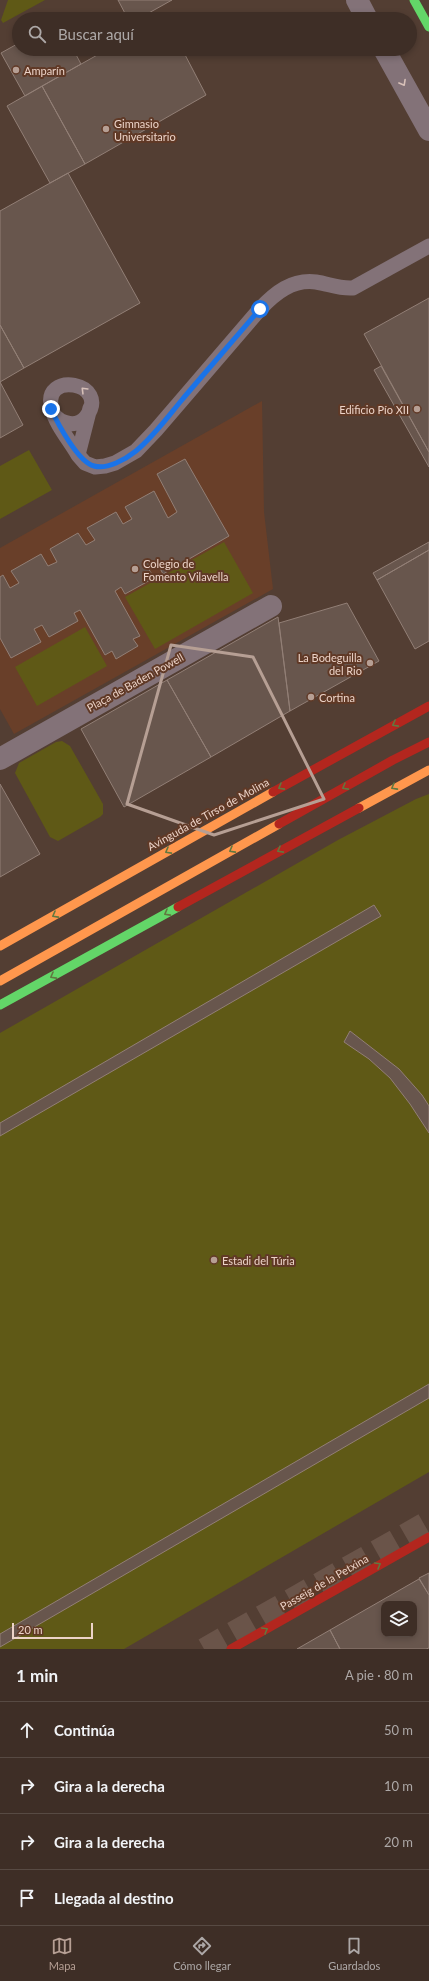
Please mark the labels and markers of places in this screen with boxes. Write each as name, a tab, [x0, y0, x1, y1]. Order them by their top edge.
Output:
place label: Amparín	[24, 64, 65, 77]
marker: Amparín	[11, 65, 21, 75]
place label: Gimnasio Universitario	[114, 117, 176, 143]
marker: Gimnasio Universitario	[101, 124, 111, 134]
place label: Edificio Pío XII	[339, 403, 409, 416]
marker: Edificio Pío XII	[412, 404, 422, 414]
place label: Colegio de Fomento Vilavella	[143, 557, 229, 583]
marker: Colegio de Fomento Vilavella	[130, 564, 140, 574]
place label: La Bodeguilla del Rio	[298, 651, 362, 677]
marker: La Bodeguilla del Rio	[365, 658, 375, 668]
place label: Cortina	[319, 691, 355, 704]
marker: Cortina	[306, 692, 316, 702]
place label: Estadi del Túria	[222, 1254, 295, 1267]
marker: Estadi del Túria	[209, 1255, 219, 1265]

